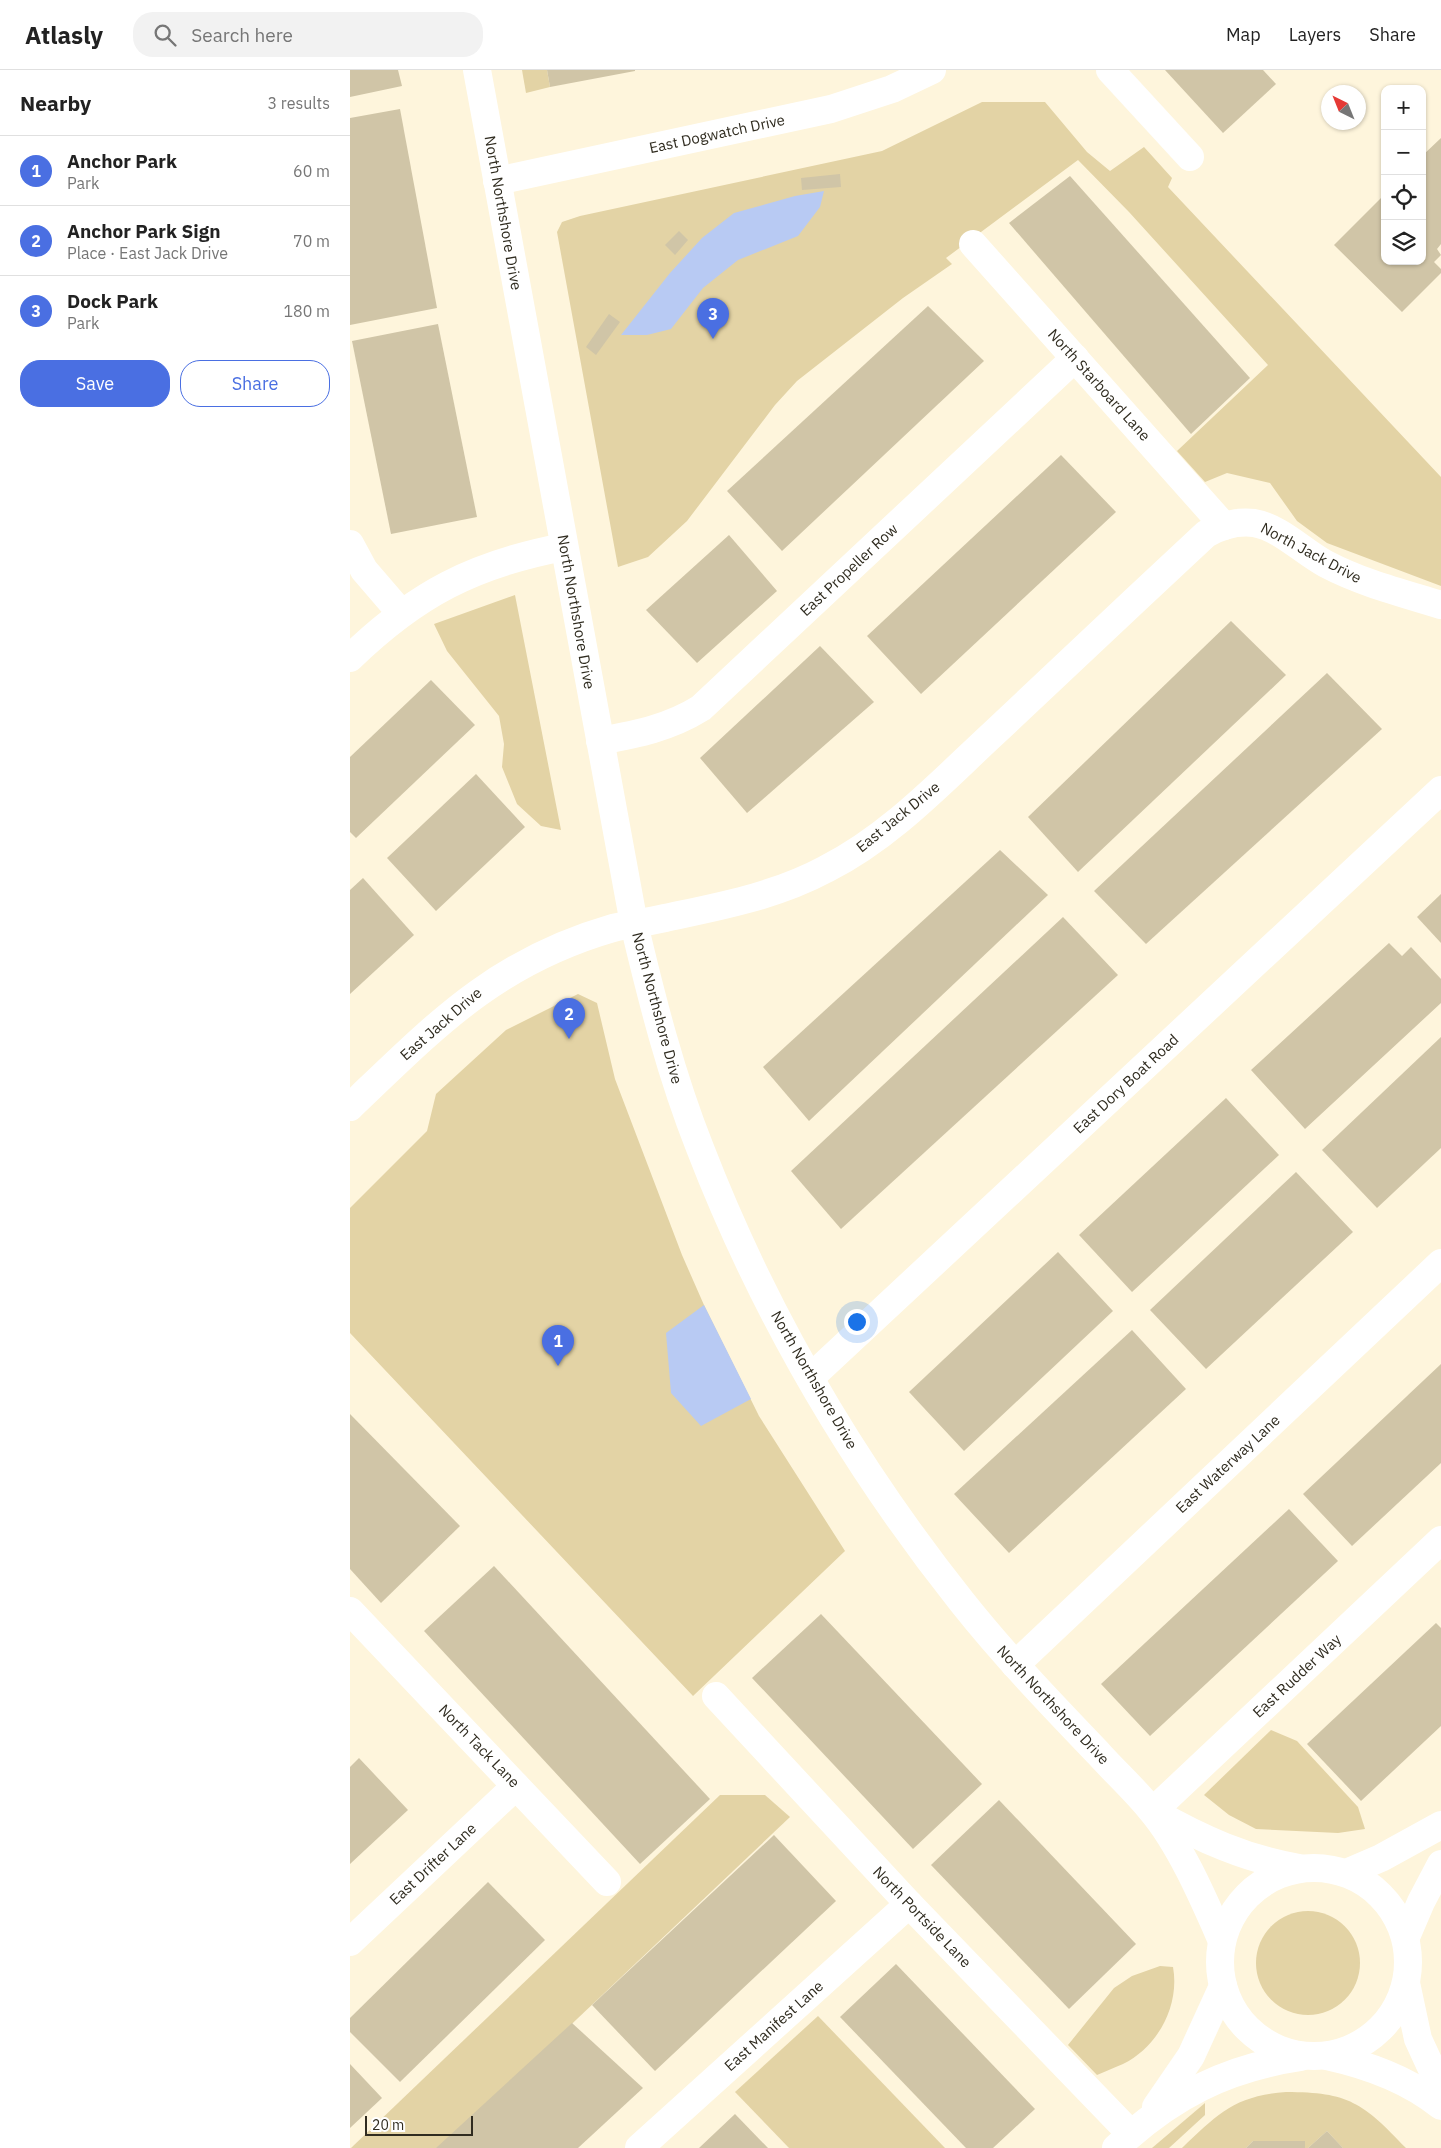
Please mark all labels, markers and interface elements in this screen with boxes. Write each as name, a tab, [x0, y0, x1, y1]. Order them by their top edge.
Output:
search box	[133, 12, 483, 57]
text: Atlasly	[25, 19, 103, 51]
icon: search	[151, 21, 179, 49]
text: Search here	[191, 23, 293, 47]
text: Map	[1226, 23, 1261, 46]
text: Layers	[1289, 23, 1341, 46]
text: Share	[1369, 23, 1416, 46]
north arrow	[1321, 85, 1366, 130]
map controls	[1381, 85, 1426, 265]
button: +	[1381, 85, 1426, 130]
text: Nearby	[20, 89, 91, 117]
text: 3 results	[267, 93, 330, 113]
street label: East Dogwatch Drive	[647, 110, 786, 157]
button: −	[1381, 130, 1426, 175]
street label: North Northshore Drive	[481, 134, 526, 292]
text: Anchor Park	[67, 149, 177, 173]
text: 1	[31, 161, 41, 181]
text: 60 m	[293, 161, 330, 181]
text: Park	[67, 173, 99, 193]
button: locate	[1381, 175, 1426, 220]
text: Anchor Park Sign	[67, 219, 221, 243]
button: layers	[1381, 220, 1426, 265]
text: 2	[31, 231, 41, 251]
text: 70 m	[293, 231, 330, 251]
text: Place · East Jack Drive	[67, 243, 228, 263]
text: Dock Park	[67, 289, 158, 313]
pin: 3	[697, 298, 729, 339]
text: 3	[31, 301, 41, 321]
text: 180 m	[283, 301, 330, 321]
text: Park	[67, 313, 99, 333]
street label: North Starboard Lane	[1044, 325, 1155, 445]
button: Save	[20, 360, 170, 407]
button: Share	[180, 360, 330, 407]
street label: North Jack Drive	[1258, 518, 1365, 587]
street label: East Propeller Row	[796, 519, 902, 620]
street label: North Northshore Drive	[554, 533, 599, 691]
street label: East Jack Drive	[852, 777, 943, 856]
street label: North Northshore Drive	[628, 930, 687, 1086]
street label: East Jack Drive	[396, 983, 485, 1064]
pin: 2	[553, 998, 585, 1039]
street label: East Dory Boat Road	[1069, 1030, 1182, 1137]
street label: North Northshore Drive	[767, 1307, 862, 1452]
your location	[844, 1309, 870, 1335]
pin: 1	[542, 1325, 574, 1366]
street label: East Waterway Lane	[1172, 1410, 1284, 1517]
street label: East Rudder Way	[1248, 1629, 1345, 1722]
street label: North Northshore Drive	[993, 1641, 1114, 1768]
street label: North Tack Lane	[435, 1700, 524, 1791]
street label: East Drifter Lane	[385, 1819, 480, 1909]
street label: North Portside Lane	[869, 1862, 976, 1971]
street label: East Manifest Lane	[720, 1976, 827, 2075]
scale bar	[365, 2113, 472, 2136]
text: 20 m	[372, 2116, 404, 2134]

